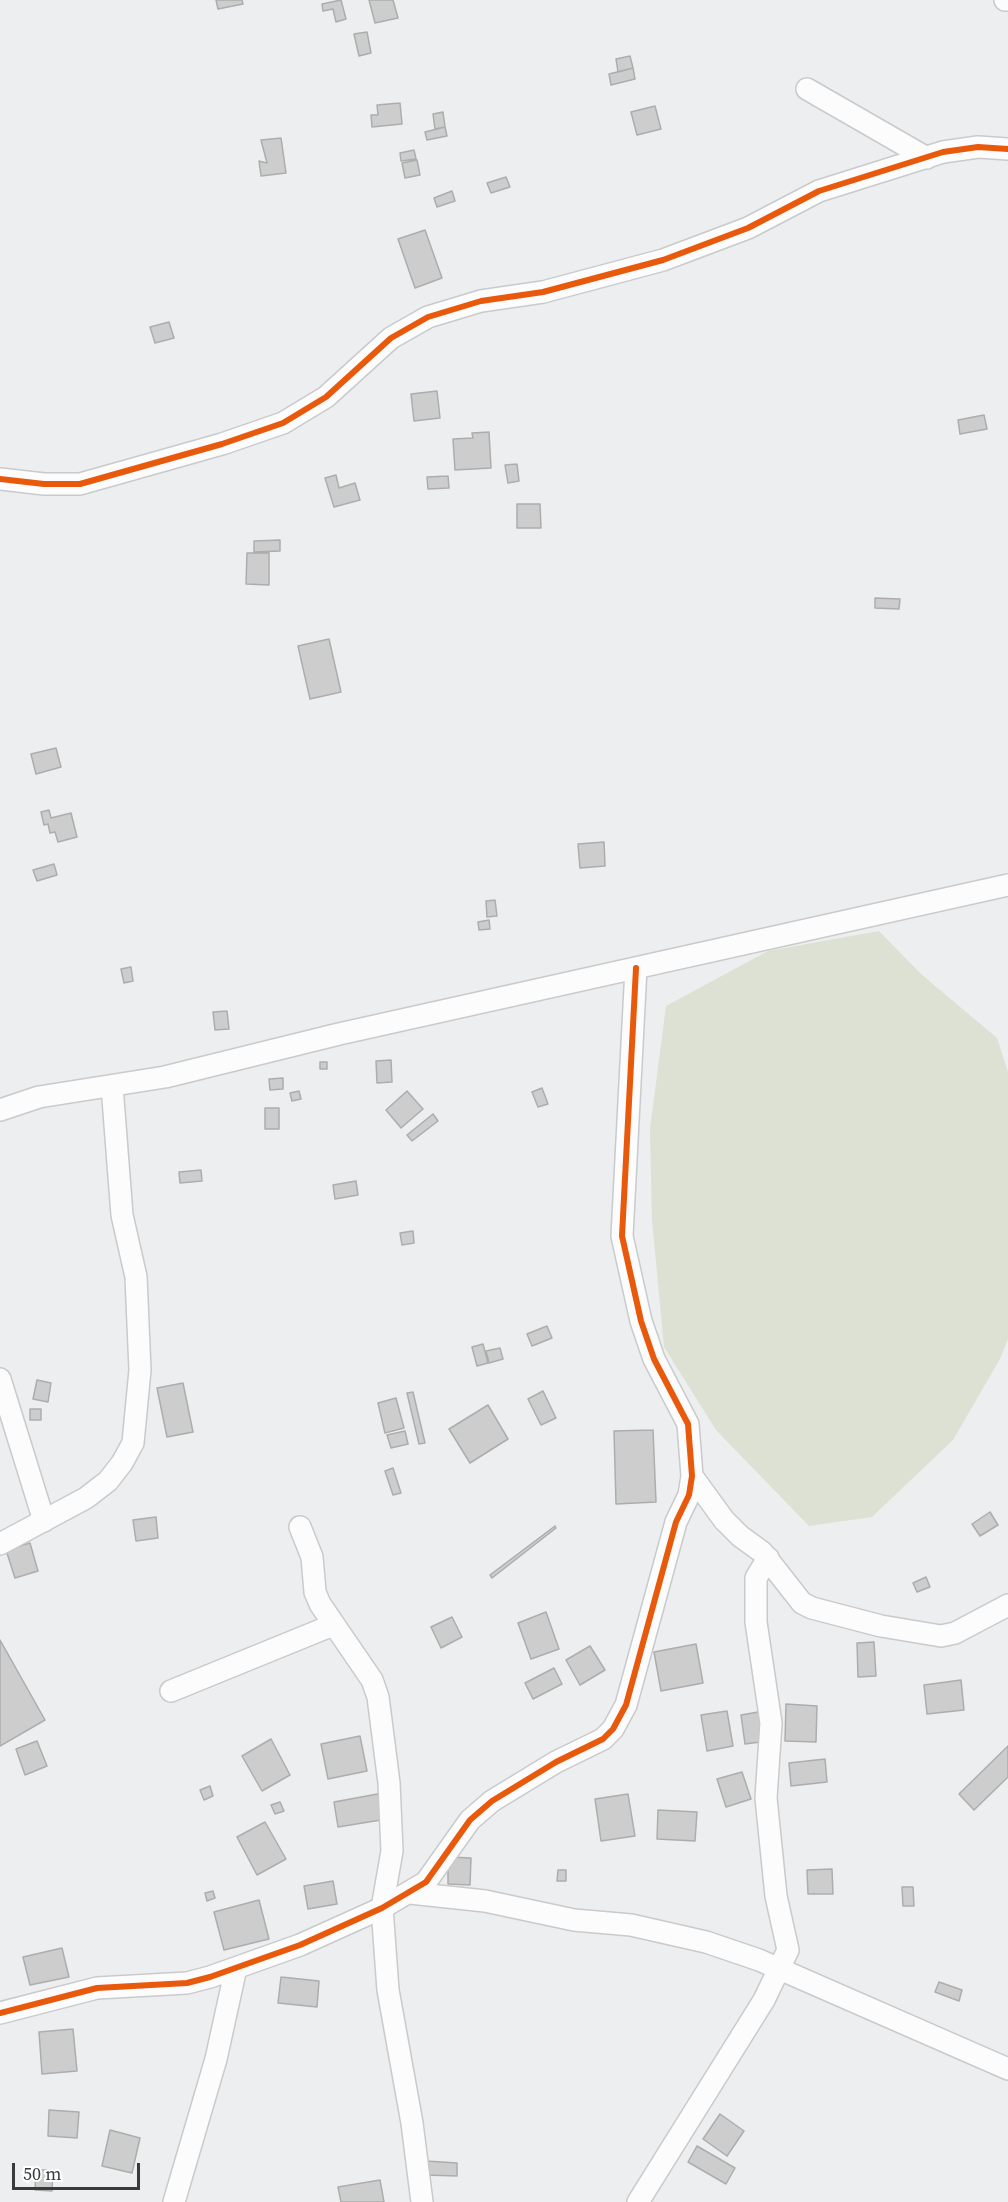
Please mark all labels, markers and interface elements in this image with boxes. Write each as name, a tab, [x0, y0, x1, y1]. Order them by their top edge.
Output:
scale bar	[15, 2151, 142, 2189]
text: 50 m	[23, 2161, 61, 2186]

